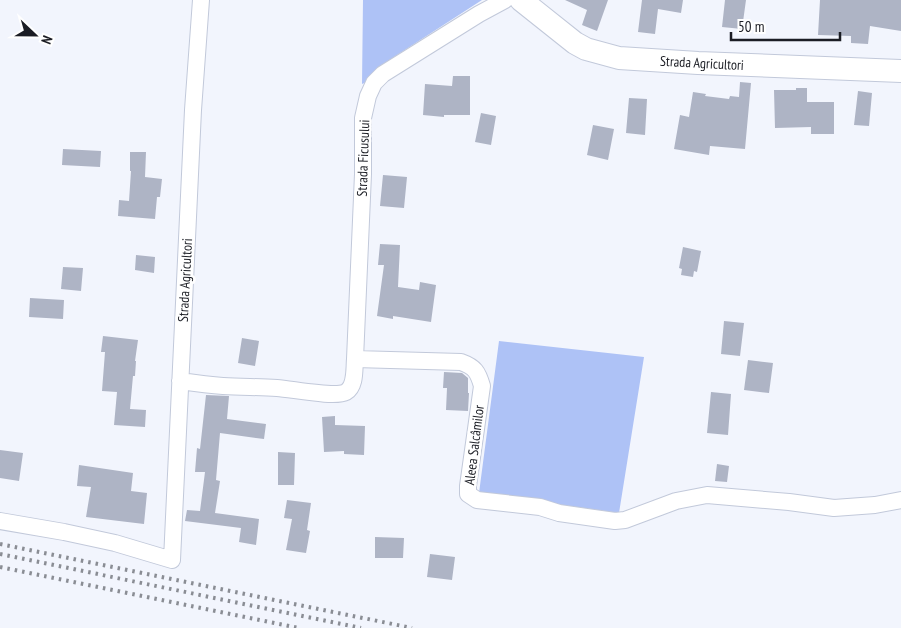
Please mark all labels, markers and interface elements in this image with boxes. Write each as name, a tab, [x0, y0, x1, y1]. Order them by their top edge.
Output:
north arrow	[10, 10, 60, 60]
scale bar	[731, 10, 840, 42]
text: 50 m	[738, 17, 764, 36]
text: N	[37, 33, 57, 47]
street label: Strada Agricultori	[660, 52, 744, 74]
street label: Strada Ficusului	[353, 119, 373, 197]
street label: Strada Agricultori	[174, 238, 196, 322]
street label: Aleea Salcâmilor	[460, 404, 488, 486]

